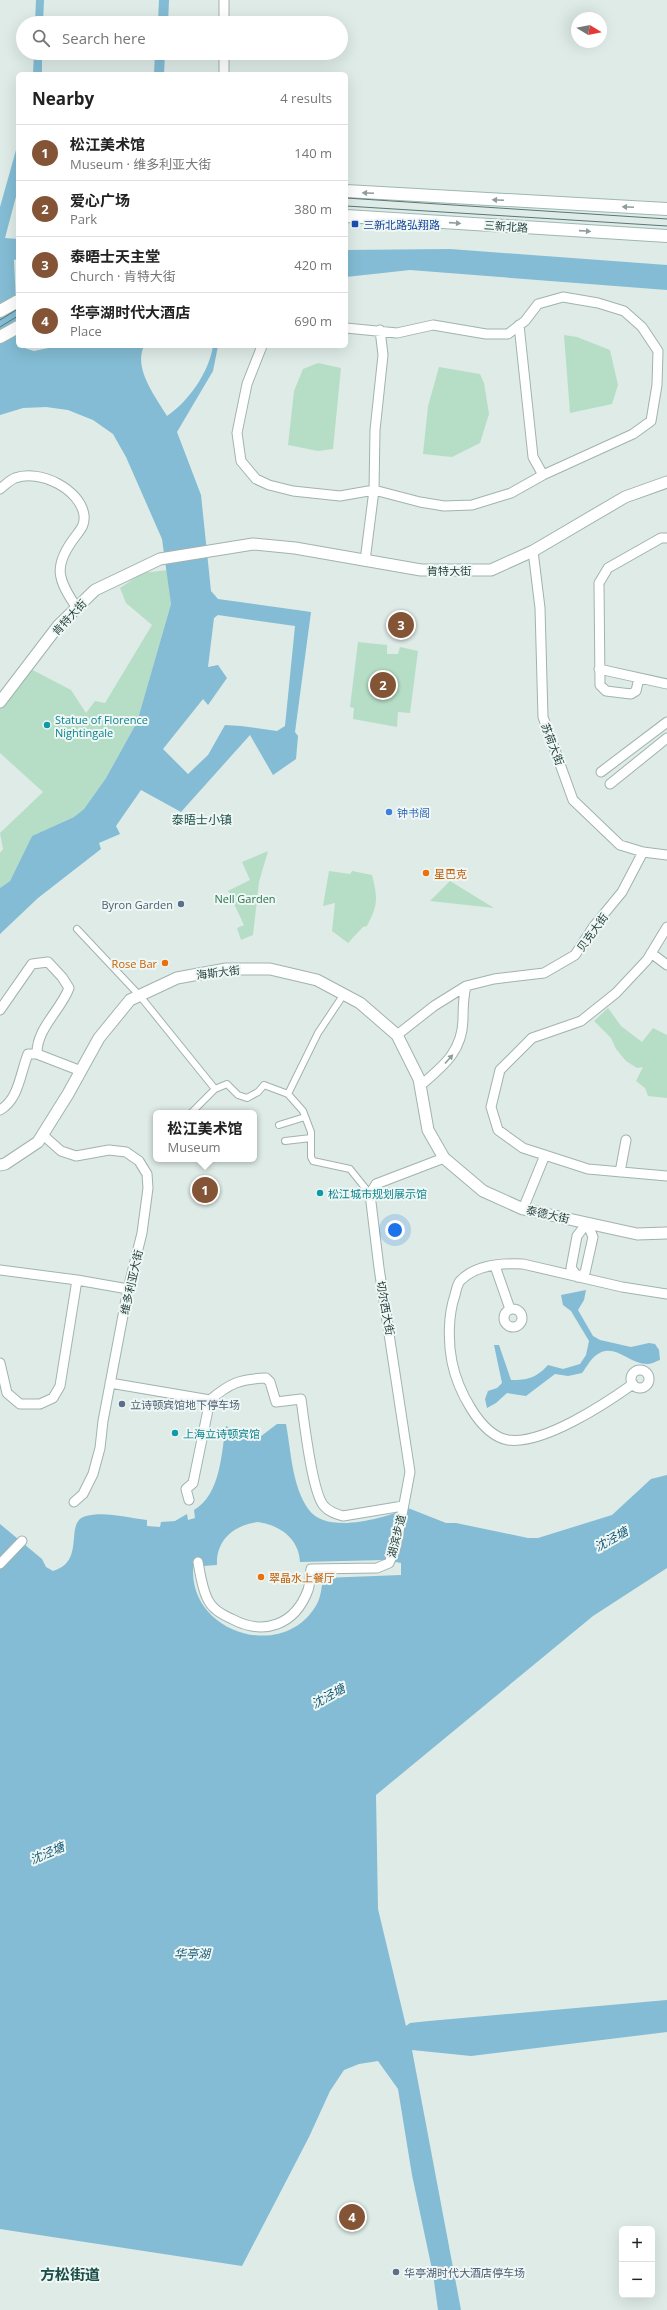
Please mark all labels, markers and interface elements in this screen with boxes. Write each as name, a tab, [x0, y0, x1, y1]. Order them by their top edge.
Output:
north arrow	[571, 12, 607, 48]
search box	[16, 16, 348, 60]
icon: search	[30, 27, 52, 49]
text: Search here	[62, 28, 146, 48]
text: Nearby	[32, 87, 94, 110]
text: 4 results	[280, 89, 332, 107]
text: 松江美术馆	[70, 134, 145, 154]
text: 1	[41, 144, 49, 162]
text: 140 m	[294, 144, 332, 162]
text: Museum · 维多利亚大街	[70, 155, 211, 173]
one-way arrow	[362, 189, 374, 196]
text: 爱心广场	[70, 190, 130, 210]
one-way arrow	[492, 196, 504, 203]
text: 2	[41, 200, 49, 218]
text: 380 m	[294, 200, 332, 218]
one-way arrow	[621, 204, 634, 210]
text: Park	[70, 210, 97, 228]
place label: 三新北路弘翔路	[363, 217, 440, 232]
street label: 三新北路	[484, 217, 528, 235]
marker: 三新北路弘翔路	[350, 219, 360, 229]
one-way arrow	[449, 220, 462, 226]
one-way arrow	[579, 228, 591, 235]
text: 泰晤士天主堂	[70, 246, 160, 266]
text: 3	[41, 256, 49, 274]
text: 420 m	[294, 256, 332, 274]
text: Church · 肯特大街	[70, 267, 176, 285]
text: 华亭湖时代大酒店	[70, 302, 190, 322]
text: 4	[41, 312, 49, 330]
text: 690 m	[294, 312, 332, 330]
text: Place	[70, 322, 102, 340]
street label: 肯特大街	[427, 563, 471, 578]
street label: 肯特大街	[49, 596, 89, 638]
pin: 3	[388, 610, 414, 640]
pin: 2	[370, 670, 396, 700]
place label: Statue of Florence Nightingale	[55, 712, 148, 740]
marker: Statue of Florence Nightingale	[42, 720, 52, 730]
street label: 苏荷大街	[538, 721, 568, 767]
place label: 钟书阁	[397, 805, 430, 820]
marker: 钟书阁	[384, 807, 394, 817]
district label: 泰晤士小镇	[172, 811, 232, 828]
place label: 星巴克	[434, 866, 467, 881]
marker: 星巴克	[421, 868, 431, 878]
park label: Nell Garden	[214, 891, 276, 906]
place label: Byron Garden	[101, 897, 173, 912]
marker: Byron Garden	[176, 899, 186, 909]
street label: 贝克大街	[573, 910, 611, 954]
place label: Rose Bar	[112, 956, 157, 971]
marker: Rose Bar	[160, 958, 170, 968]
street label: 海斯大街	[195, 962, 241, 982]
one-way arrow	[444, 1054, 454, 1064]
popup	[153, 1110, 257, 1162]
text: 松江美术馆	[167, 1118, 243, 1138]
text: Museum	[167, 1138, 221, 1156]
pin: 1	[192, 1175, 218, 1205]
place label: 松江城市规划展示馆	[328, 1186, 427, 1201]
marker: 松江城市规划展示馆	[315, 1188, 325, 1198]
street label: 泰德大街	[525, 1202, 571, 1226]
your location	[385, 1220, 405, 1240]
street label: 维多利亚大街	[116, 1248, 146, 1316]
street label: 切尔西大街	[374, 1280, 398, 1336]
place label: 立诗顿宾馆地下停车场	[130, 1397, 240, 1412]
marker: 立诗顿宾馆地下停车场	[117, 1399, 127, 1409]
place label: 上海立诗顿宾馆	[183, 1426, 260, 1441]
marker: 上海立诗顿宾馆	[170, 1428, 180, 1438]
street label: 湖滨步道	[383, 1513, 409, 1559]
water label: 沈泾塘	[591, 1522, 633, 1555]
place label: 翠晶水上餐厅	[269, 1570, 335, 1585]
marker: 翠晶水上餐厅	[256, 1572, 266, 1582]
water label: 沈泾塘	[308, 1679, 350, 1712]
water label: 沈泾塘	[27, 1837, 69, 1868]
water label: 华亭湖	[174, 1945, 212, 1962]
pin: 4	[339, 2202, 365, 2232]
map controls	[619, 2226, 655, 2298]
button: +	[619, 2226, 655, 2262]
button: −	[619, 2262, 655, 2298]
district label: 方松街道	[40, 2264, 100, 2284]
place label: 华亭湖时代大酒店停车场	[404, 2265, 525, 2280]
marker: 华亭湖时代大酒店停车场	[391, 2267, 401, 2277]

